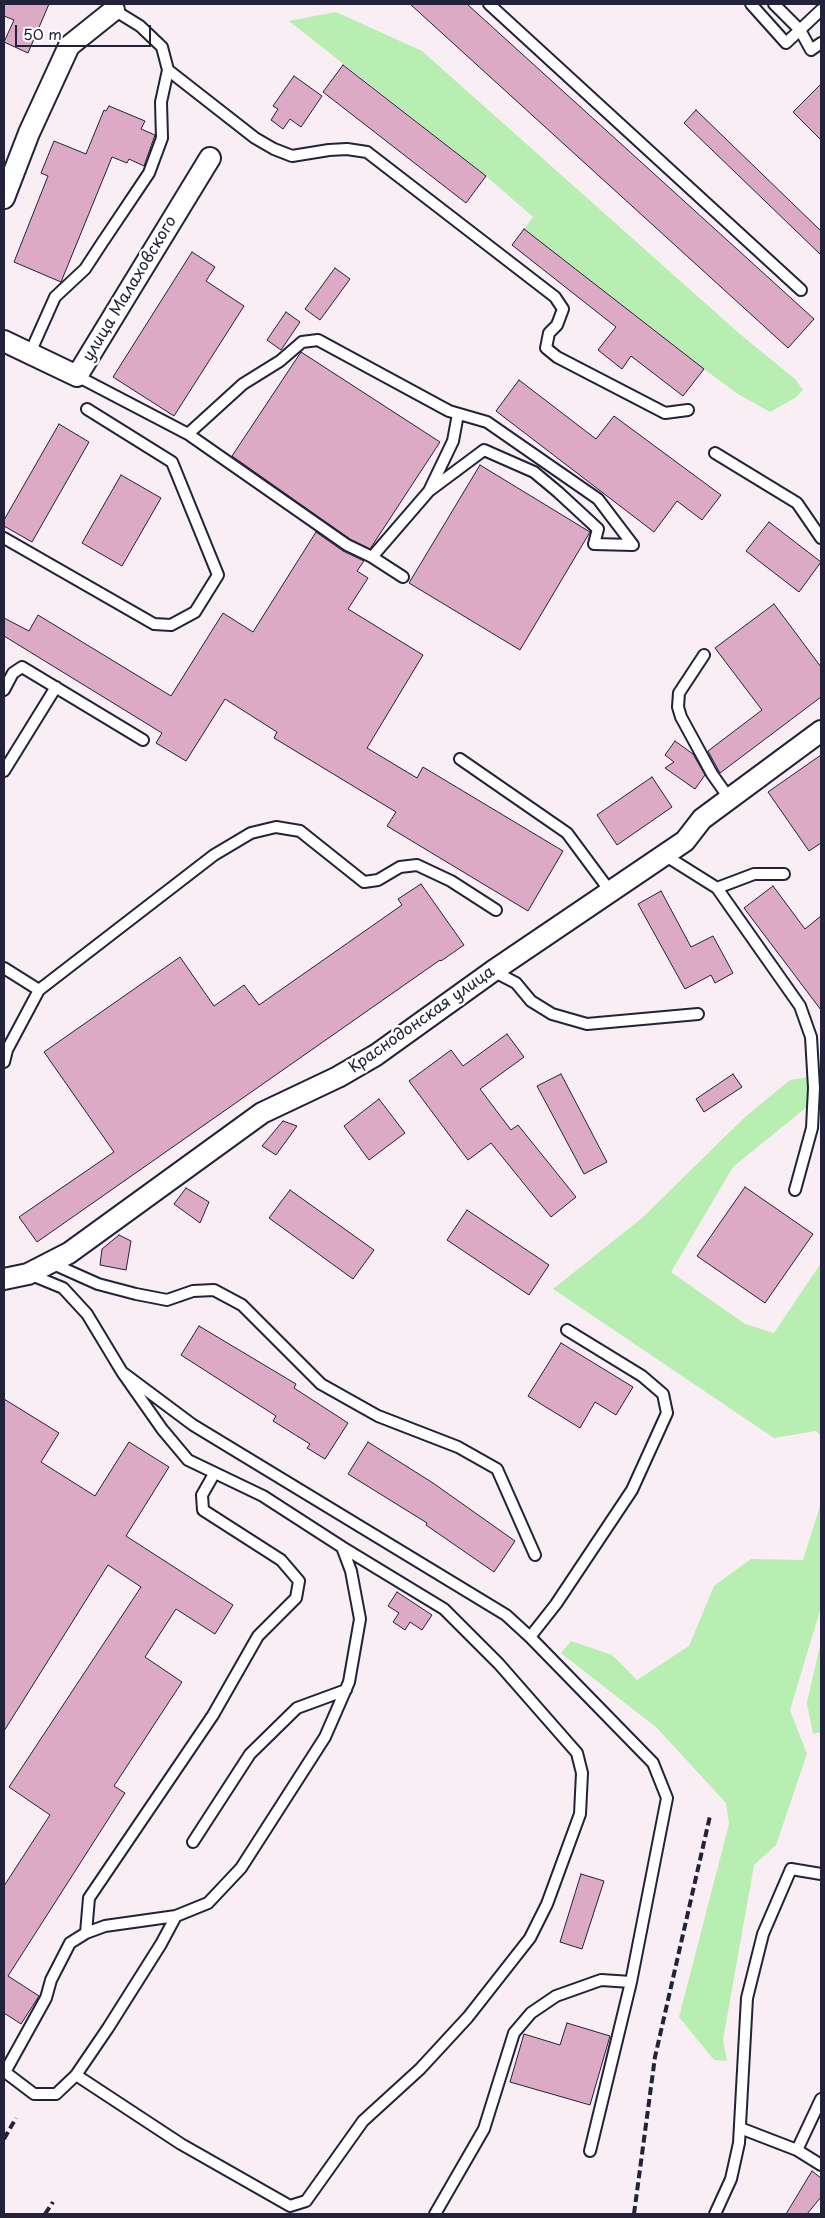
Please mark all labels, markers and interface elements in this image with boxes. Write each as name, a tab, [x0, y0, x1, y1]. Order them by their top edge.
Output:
scale bar	[18, 15, 154, 47]
text: 50 m	[23, 22, 62, 45]
street label: улица Малаховского	[79, 213, 181, 365]
street label: Краснодонская улица	[346, 962, 498, 1078]

